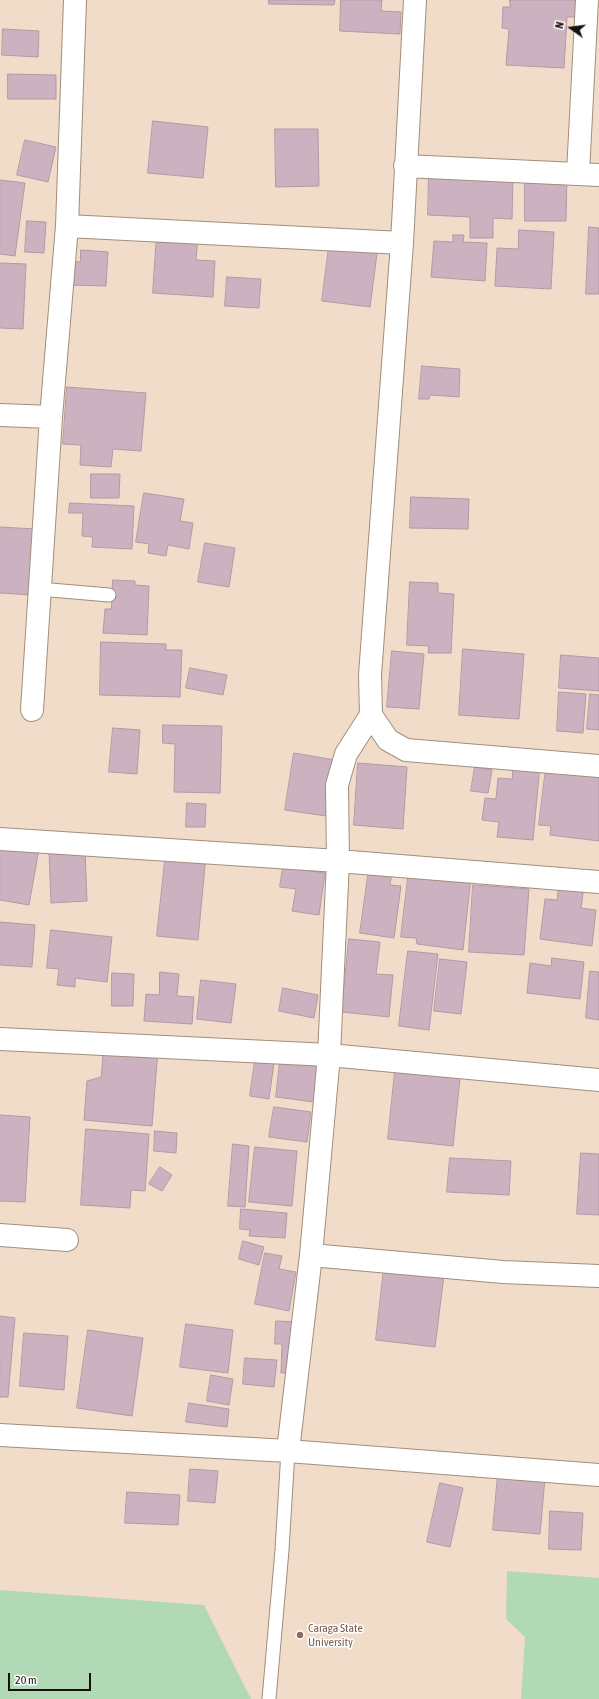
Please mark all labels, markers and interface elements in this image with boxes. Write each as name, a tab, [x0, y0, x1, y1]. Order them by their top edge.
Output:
north arrow	[551, 8, 591, 48]
text: N	[553, 20, 566, 30]
place label: Caraga State University	[308, 1621, 363, 1649]
marker: Caraga State University	[295, 1630, 305, 1640]
scale bar	[10, 1665, 93, 1691]
text: 20 m	[15, 1673, 37, 1687]

